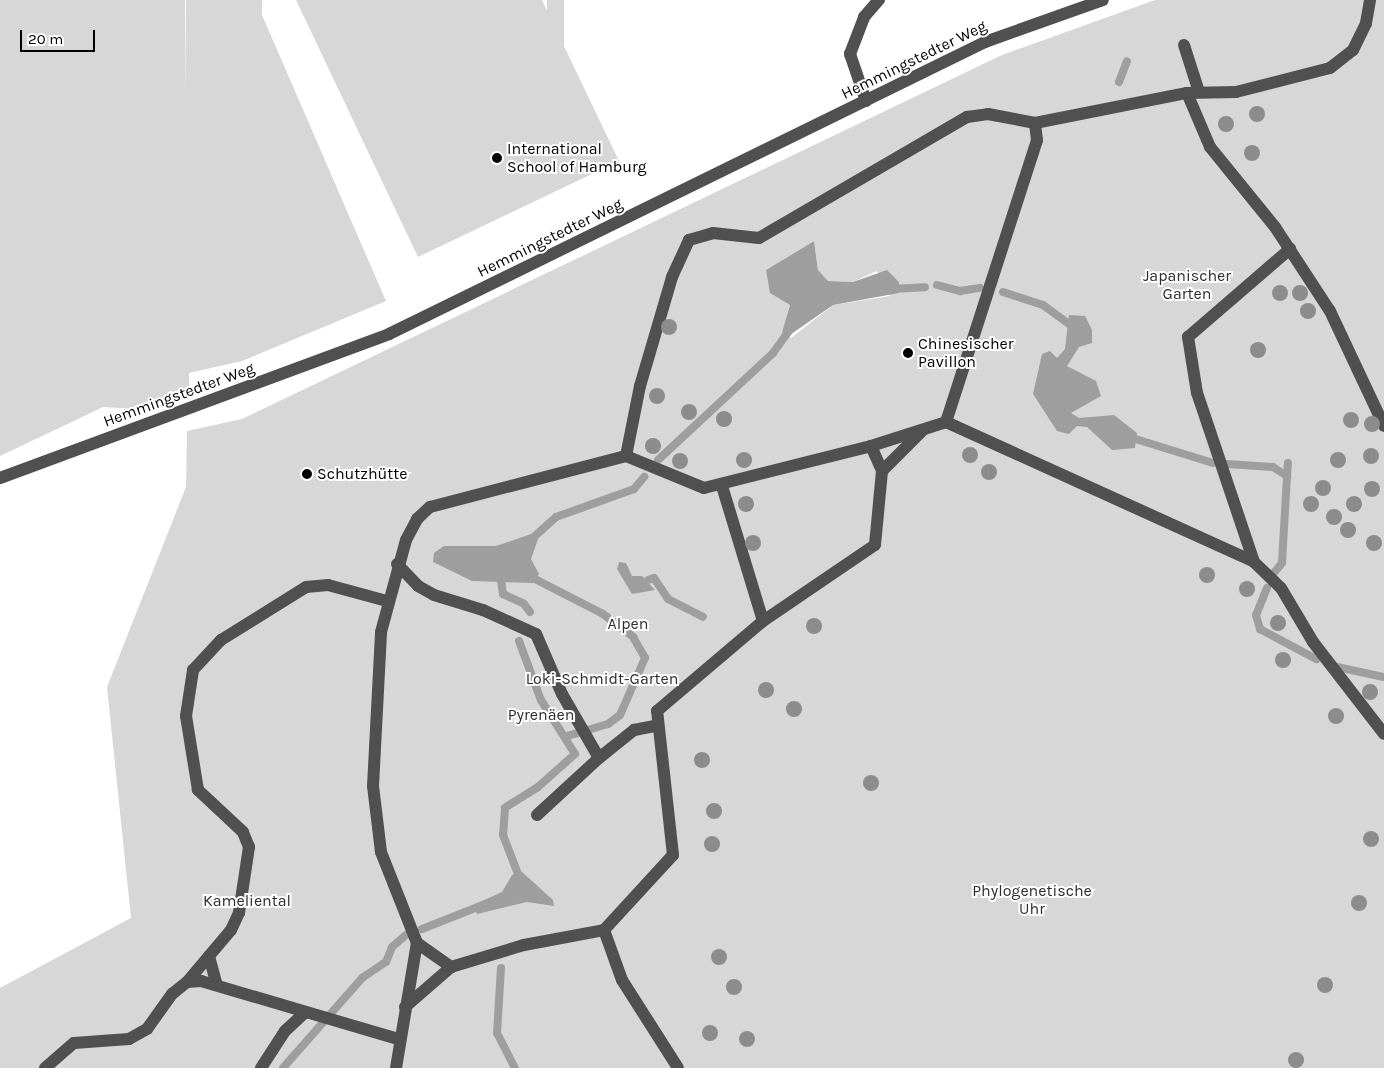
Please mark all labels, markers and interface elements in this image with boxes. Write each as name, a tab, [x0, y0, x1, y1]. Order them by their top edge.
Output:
street label: Hemmingstedter Weg	[838, 16, 990, 104]
scale bar	[22, 20, 98, 52]
text: 20 m	[28, 30, 63, 48]
place label: International School of Hamburg	[507, 139, 647, 177]
marker: International School of Hamburg	[491, 152, 503, 164]
street label: Hemmingstedter Weg	[474, 194, 626, 282]
park label: Japanischer Garten	[1143, 266, 1231, 304]
place label: Chinesischer Pavillon	[918, 334, 1014, 372]
marker: Chinesischer Pavillon	[902, 347, 914, 359]
street label: Hemmingstedter Weg	[101, 359, 257, 431]
place label: Schutzhütte	[317, 464, 407, 484]
marker: Schutzhütte	[301, 468, 313, 480]
park label: Alpen	[608, 614, 648, 634]
park label: Loki-Schmidt-Garten	[526, 669, 678, 689]
park label: Pyrenäen	[508, 705, 574, 725]
park label: Phylogenetische Uhr	[972, 881, 1092, 919]
park label: Kameliental	[203, 891, 291, 911]

